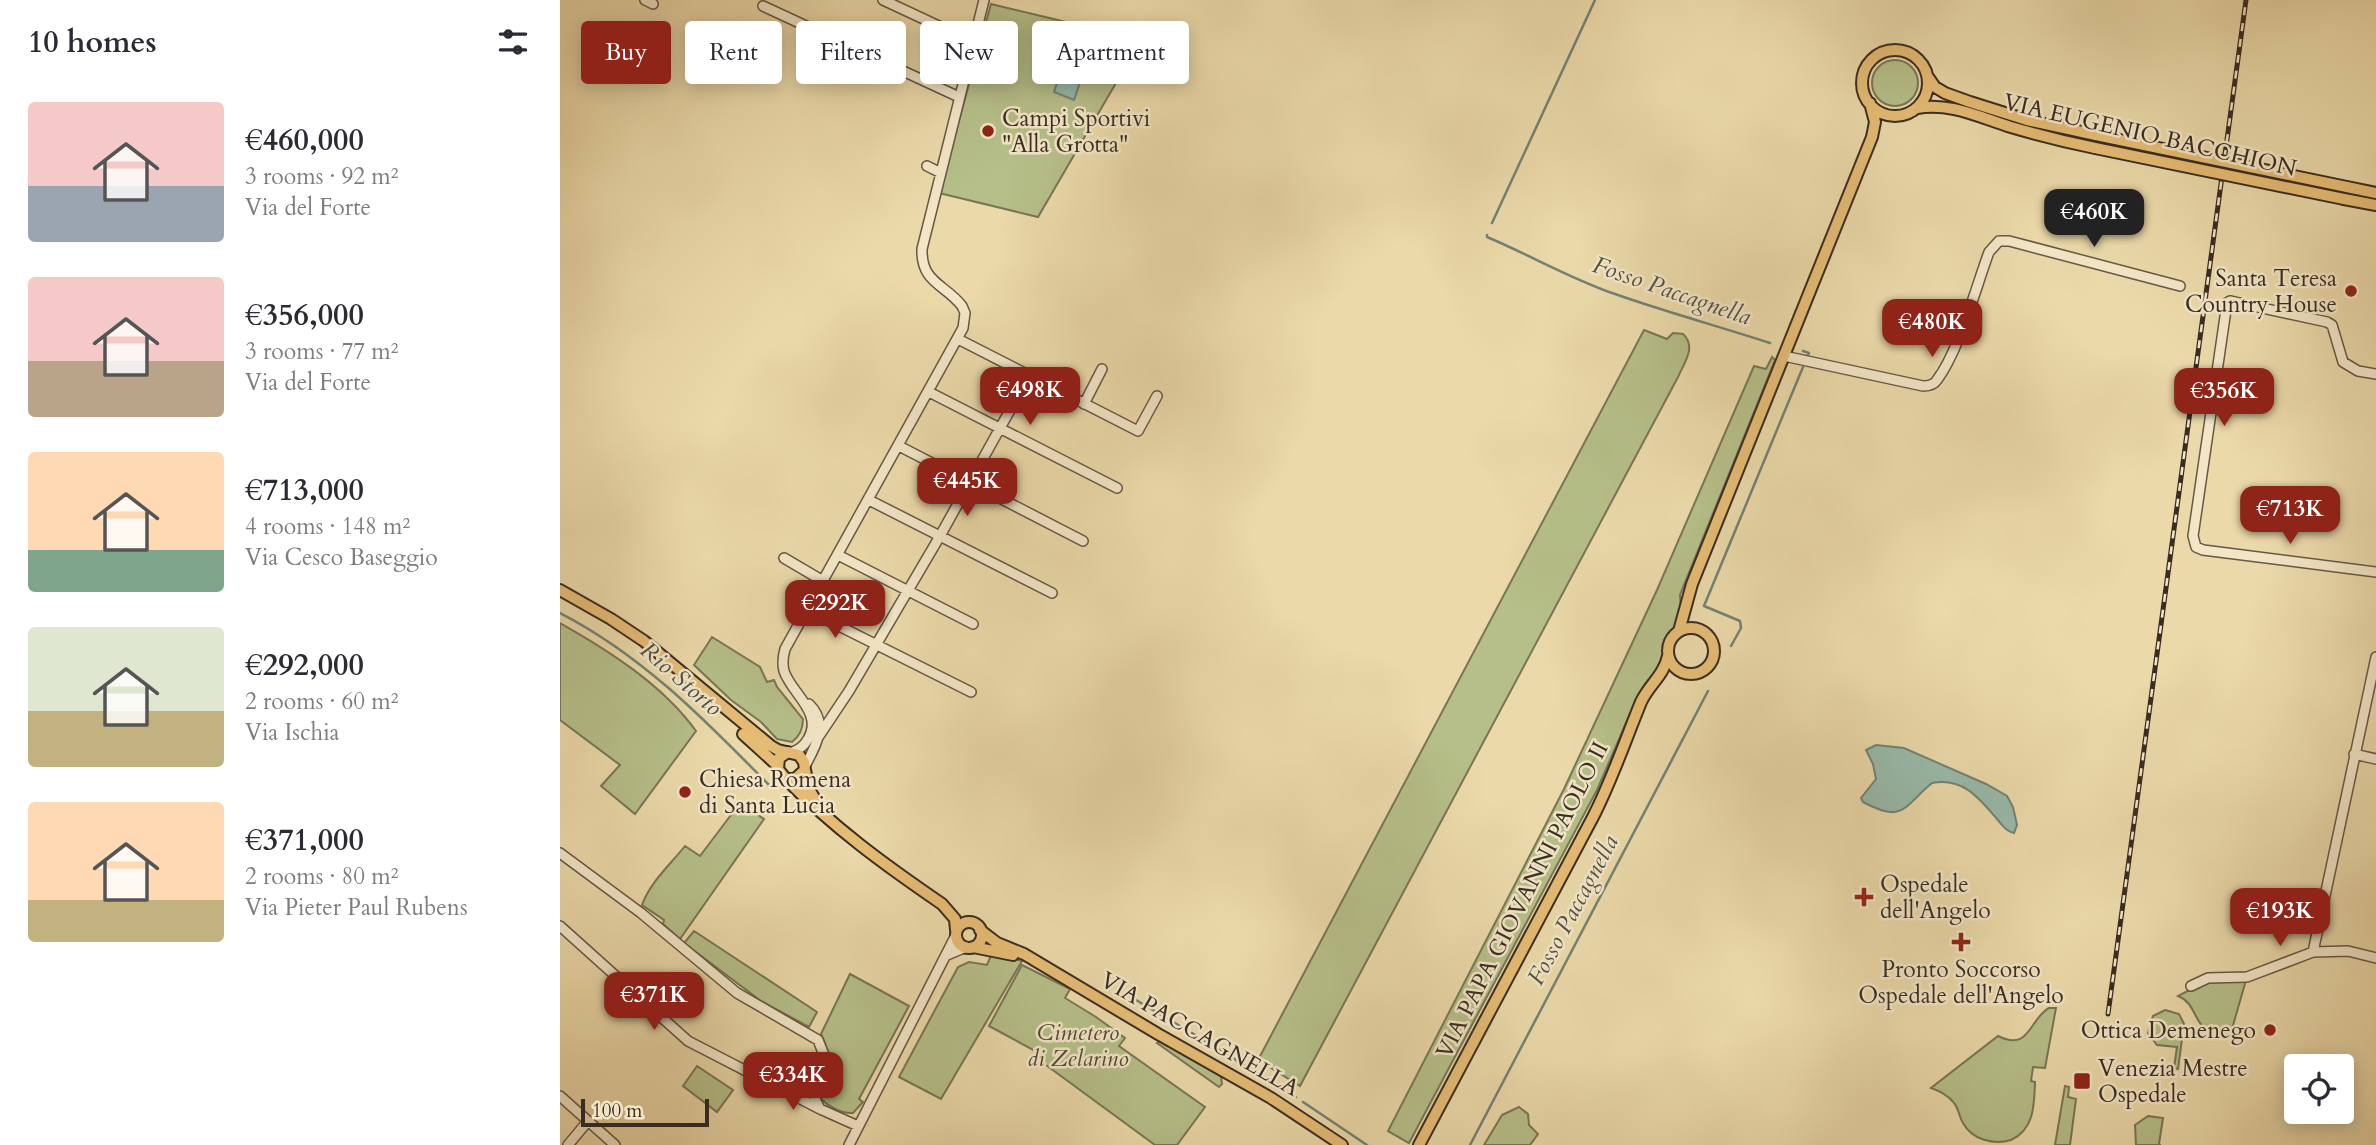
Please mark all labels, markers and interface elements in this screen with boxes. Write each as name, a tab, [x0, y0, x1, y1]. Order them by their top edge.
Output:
chip: Buy	[581, 21, 671, 84]
chip: Rent	[685, 21, 782, 84]
chip: Filters	[796, 21, 906, 84]
chip: New	[920, 21, 1018, 84]
chip: Apartment	[1032, 21, 1189, 84]
text: 10 homes	[28, 22, 157, 63]
icon: filters	[494, 23, 532, 61]
street label: VIA EUGENIO BACCHION	[2000, 86, 2300, 184]
place label: Campi Sportivi "Alla Grotta"	[1002, 103, 1150, 160]
text: €460,000	[245, 120, 364, 161]
marker: Campi Sportivi "Alla Grotta"	[980, 123, 996, 139]
icon: home	[84, 130, 168, 214]
text: 3 rooms · 92 m²	[245, 161, 398, 192]
pin: €460K	[2045, 190, 2143, 249]
text: Via del Forte	[245, 192, 371, 223]
text: €460K	[2060, 196, 2128, 227]
water label: Fosso Paccagnella	[1588, 248, 1756, 334]
place label: Santa Teresa Country House	[2185, 263, 2337, 320]
marker: Santa Teresa Country House	[2343, 283, 2359, 299]
text: €356,000	[245, 295, 364, 336]
pin: €480K	[1883, 300, 1981, 359]
icon: home	[84, 305, 168, 389]
text: €480K	[1898, 306, 1966, 337]
text: 3 rooms · 77 m²	[245, 336, 398, 367]
text: Via del Forte	[245, 367, 371, 398]
pin: €498K	[981, 368, 1079, 427]
pin: €356K	[2175, 368, 2273, 428]
text: €498K	[996, 374, 1064, 405]
text: €356K	[2190, 375, 2258, 406]
pin: €445K	[918, 458, 1016, 518]
text: €445K	[933, 465, 1001, 496]
text: €713,000	[245, 470, 364, 511]
icon: home	[84, 480, 168, 564]
pin: €713K	[2241, 486, 2339, 546]
text: €713K	[2256, 493, 2324, 524]
text: 4 rooms · 148 m²	[245, 511, 410, 542]
text: Via Cesco Baseggio	[245, 542, 438, 573]
pin: €292K	[786, 580, 884, 640]
text: €292K	[801, 587, 869, 618]
water label: Rio Storto	[633, 634, 729, 724]
text: €292,000	[245, 645, 364, 686]
icon: home	[84, 655, 168, 739]
text: 2 rooms · 60 m²	[245, 686, 398, 717]
text: Via Ischia	[245, 717, 340, 748]
street label: VIA PAPA GIOVANNI PAOLO II	[1428, 736, 1616, 1064]
place label: Chiesa Romena di Santa Lucia	[699, 764, 851, 821]
marker: Chiesa Romena di Santa Lucia	[677, 784, 693, 800]
text: €371,000	[245, 820, 364, 861]
water label: Fosso Paccagnella	[1520, 829, 1627, 991]
icon: home	[84, 830, 168, 914]
text: 2 rooms · 80 m²	[245, 861, 398, 892]
place label: Ospedale dell'Angelo	[1880, 869, 1991, 926]
marker: Ospedale dell'Angelo	[1854, 887, 1874, 907]
pin: €193K	[2231, 888, 2329, 948]
text: Via Pieter Paul Rubens	[245, 892, 468, 923]
text: €193K	[2246, 895, 2314, 926]
marker: Pronto Soccorso Ospedale dell'Angelo	[1951, 932, 1971, 952]
place label: Pronto Soccorso Ospedale dell'Angelo	[1858, 954, 2064, 1011]
street label: VIA PACCAGNELLA	[1095, 964, 1306, 1104]
pin: €371K	[605, 972, 703, 1032]
text: €371K	[620, 979, 688, 1010]
place label: Ottica Demenego	[2081, 1015, 2256, 1046]
park label: Cimetero di Zelarino	[1027, 1017, 1129, 1074]
marker: Ottica Demenego	[2262, 1022, 2278, 1038]
pin: €334K	[744, 1052, 842, 1112]
place label: Venezia Mestre Ospedale	[2098, 1053, 2248, 1110]
map controls	[2284, 1054, 2354, 1124]
button: locate	[2284, 1054, 2354, 1124]
text: €334K	[759, 1059, 827, 1090]
marker: Venezia Mestre Ospedale	[2072, 1071, 2092, 1091]
scale bar	[581, 1096, 709, 1128]
text: 100 m	[592, 1098, 642, 1124]

